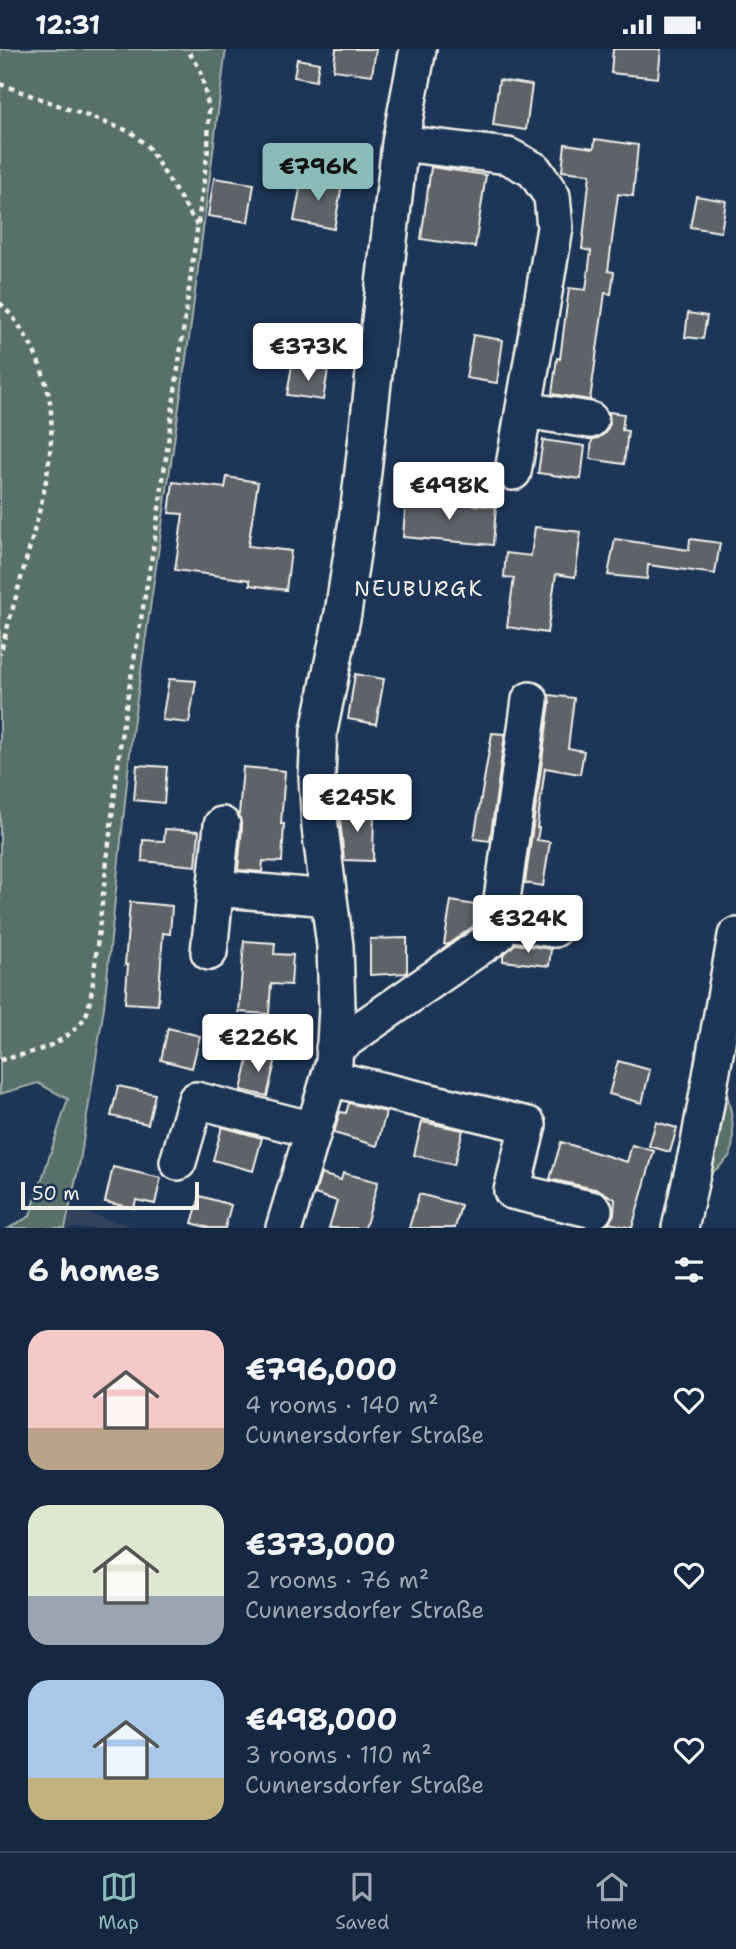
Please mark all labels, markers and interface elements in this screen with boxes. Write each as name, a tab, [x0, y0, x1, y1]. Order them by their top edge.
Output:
text: 12:31	[35, 7, 100, 42]
pin: €796K	[269, 143, 367, 203]
text: €796K	[278, 151, 358, 181]
pin: €373K	[259, 323, 357, 383]
text: €373K	[269, 331, 347, 361]
pin: €498K	[400, 463, 498, 522]
text: €498K	[409, 470, 489, 500]
district label: NEUBURGK	[354, 575, 484, 603]
pin: €245K	[308, 775, 406, 834]
text: €245K	[319, 782, 395, 812]
pin: €324K	[479, 895, 577, 955]
text: €324K	[489, 903, 567, 933]
pin: €226K	[209, 1014, 307, 1074]
text: €226K	[218, 1022, 298, 1052]
scale bar	[21, 1179, 200, 1211]
text: 50 m	[32, 1181, 80, 1206]
text: 6 homes	[28, 1250, 160, 1291]
icon: filters	[670, 1251, 708, 1289]
text: €796,000	[245, 1349, 397, 1390]
icon: home	[84, 1358, 168, 1442]
icon: heart	[670, 1381, 708, 1419]
text: 4 rooms · 140 m²	[245, 1390, 439, 1420]
text: Cunnersdorfer Straße	[245, 1420, 484, 1450]
text: €373,000	[245, 1524, 396, 1565]
icon: home	[84, 1533, 168, 1617]
icon: heart	[670, 1556, 708, 1594]
text: 2 rooms · 76 m²	[245, 1565, 429, 1595]
text: Cunnersdorfer Straße	[245, 1595, 484, 1625]
text: €498,000	[245, 1699, 398, 1740]
icon: home	[84, 1708, 168, 1792]
icon: heart	[670, 1731, 708, 1769]
text: 3 rooms · 110 m²	[245, 1740, 432, 1770]
text: Cunnersdorfer Straße	[245, 1770, 484, 1800]
tab: Map	[98, 1868, 139, 1935]
tab: Saved	[335, 1868, 389, 1935]
tab: Home	[586, 1868, 638, 1935]

